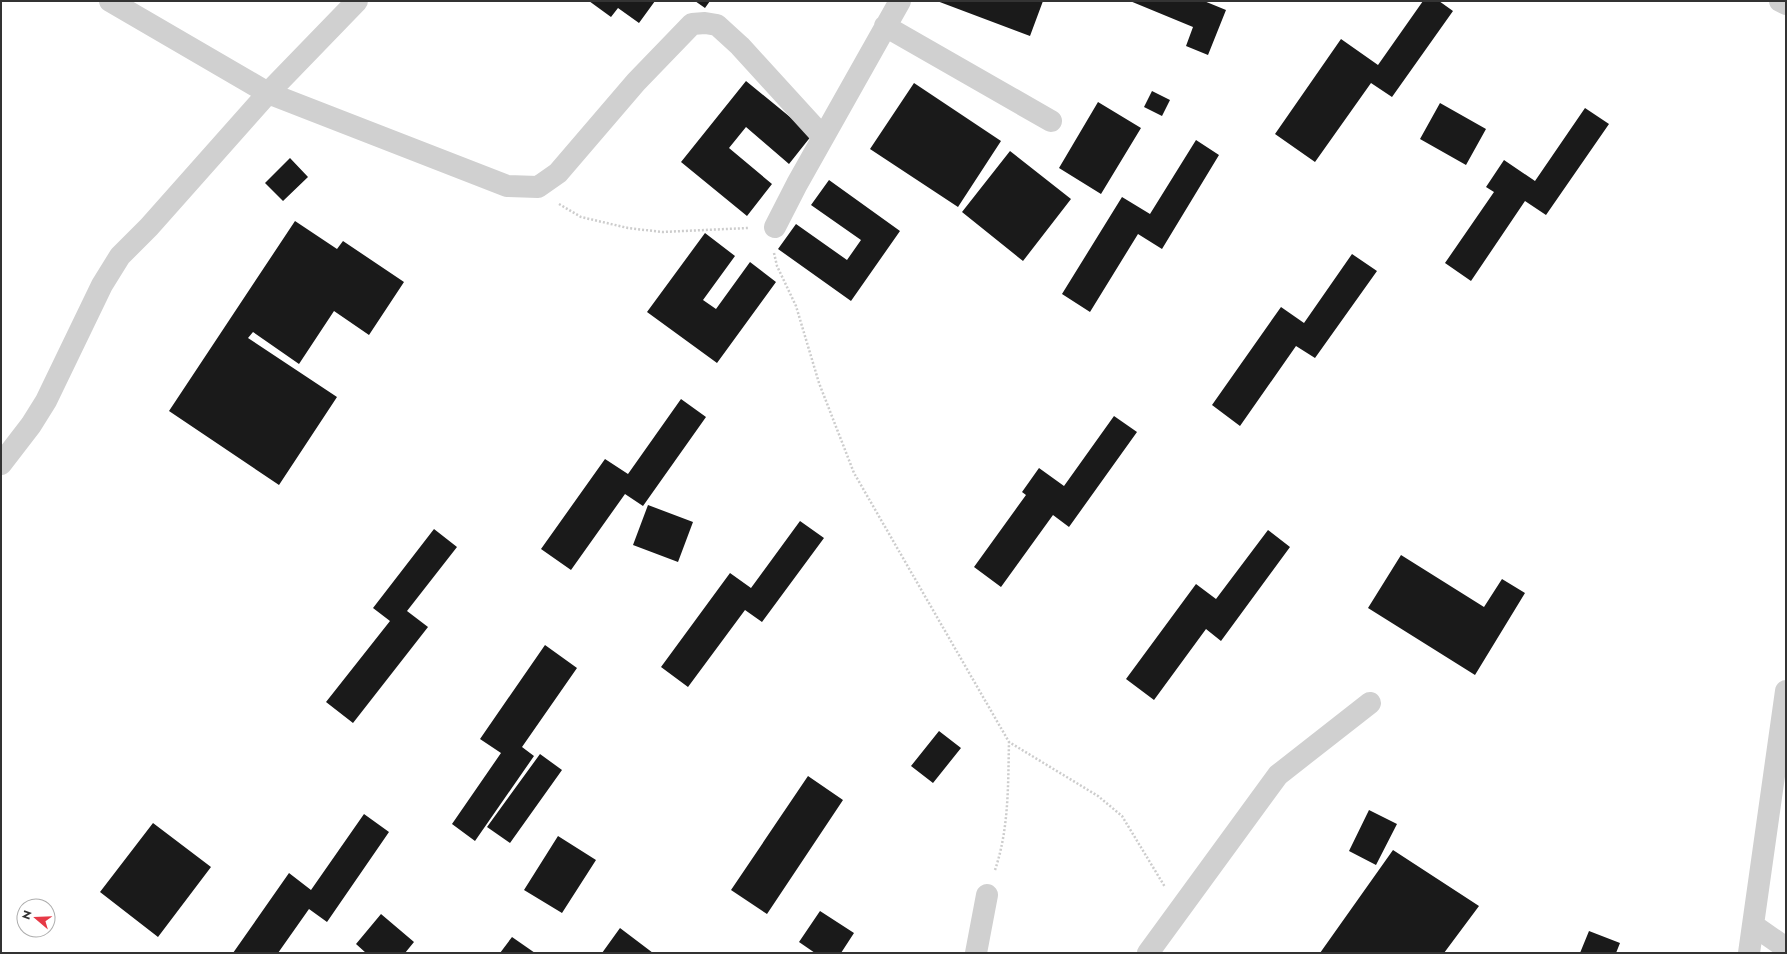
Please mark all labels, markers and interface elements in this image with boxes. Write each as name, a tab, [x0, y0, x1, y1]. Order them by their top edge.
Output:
north arrow	[16, 898, 56, 938]
text: N	[18, 908, 36, 921]

